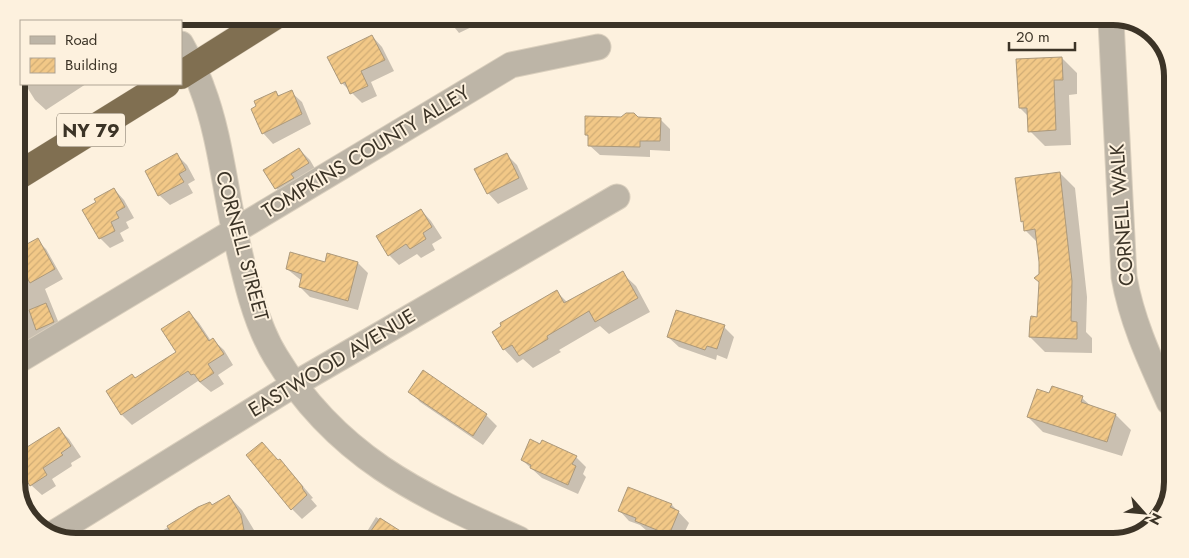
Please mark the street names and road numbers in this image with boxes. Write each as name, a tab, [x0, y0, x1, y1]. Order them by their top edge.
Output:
street label: TOMPKINS COUNTY ALLEY	[257, 78, 476, 226]
road number: NY 79	[57, 114, 125, 146]
street label: CORNELL WALK	[1103, 142, 1141, 287]
street label: CORNELL STREET	[208, 168, 276, 325]
street label: EASTWOOD AVENUE	[243, 302, 421, 424]

